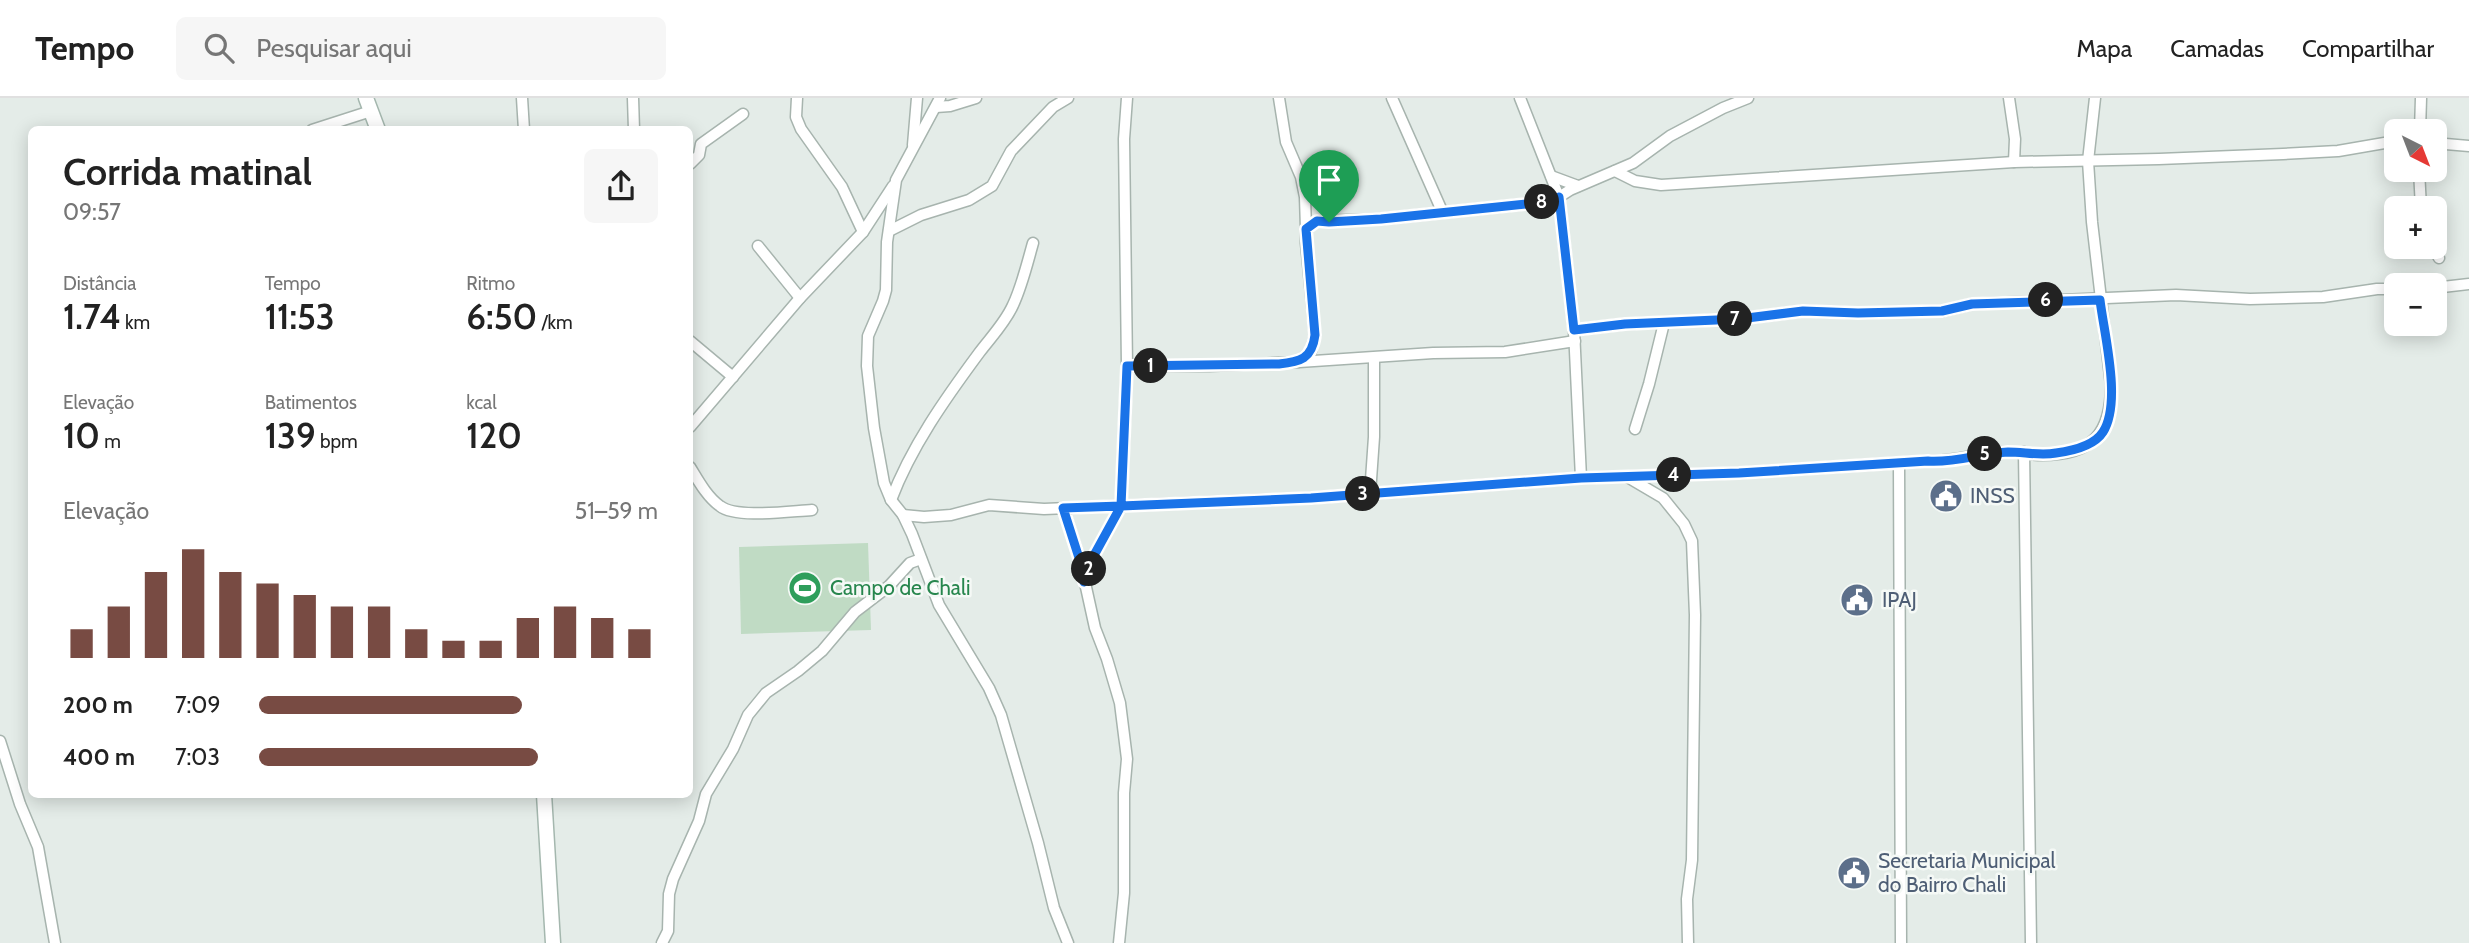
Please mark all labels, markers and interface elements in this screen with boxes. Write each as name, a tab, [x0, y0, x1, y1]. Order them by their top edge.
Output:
search box	[176, 17, 666, 80]
text: Tempo	[35, 28, 134, 68]
icon: search	[200, 29, 238, 67]
text: Pesquisar aqui	[256, 32, 412, 64]
text: Mapa	[2076, 34, 2132, 63]
text: Camadas	[2170, 34, 2264, 63]
text: Compartilhar	[2302, 34, 2434, 63]
north arrow	[2384, 119, 2446, 182]
map controls	[2384, 119, 2447, 336]
text: Corrida matinal	[63, 148, 312, 195]
button: share	[584, 149, 658, 223]
pin	[1299, 150, 1359, 222]
icon: arrive	[1310, 161, 1348, 199]
pin: 8	[1524, 184, 1560, 220]
text: 8	[1536, 190, 1547, 213]
button: +	[2384, 196, 2447, 259]
text: 09:57	[63, 198, 121, 226]
text: Distância	[63, 272, 137, 295]
text: Tempo	[265, 272, 321, 295]
text: Ritmo	[466, 272, 515, 295]
button: −	[2384, 273, 2447, 336]
pin: 6	[2028, 282, 2064, 318]
text: 6	[2040, 288, 2051, 311]
text: 1.74	[63, 295, 121, 338]
text: 11:53	[265, 295, 335, 338]
text: 6:50	[466, 295, 537, 338]
pin: 7	[1718, 302, 1752, 336]
text: 7	[1730, 307, 1739, 330]
text: km	[121, 311, 150, 334]
text: /km	[537, 311, 573, 334]
pin: 1	[1134, 348, 1168, 384]
text: 1	[1147, 354, 1154, 377]
text: Elevação	[63, 391, 134, 414]
text: Batimentos	[265, 391, 357, 414]
text: kcal	[466, 391, 497, 414]
text: 10	[63, 414, 100, 457]
text: 139	[265, 414, 316, 457]
text: 120	[466, 414, 522, 457]
text: m	[100, 430, 121, 453]
text: bpm	[316, 430, 358, 453]
pin: 5	[1968, 436, 2002, 472]
text: 5	[1979, 442, 1990, 465]
pin: 4	[1656, 458, 1692, 492]
text: 4	[1668, 463, 1679, 486]
pin: 3	[1346, 476, 1380, 512]
public building icon: INSS	[1927, 477, 1965, 515]
text: 3	[1357, 482, 1368, 505]
place label: INSS	[1970, 483, 2015, 508]
text: Elevação	[63, 497, 149, 525]
text: 51–59 m	[575, 497, 658, 525]
pin: 2	[1072, 552, 1106, 587]
text: 2	[1083, 557, 1094, 580]
sports icon: Campo de Chali	[786, 569, 824, 607]
place label: Campo de Chali	[830, 575, 970, 600]
public building icon: IPAJ	[1838, 581, 1876, 619]
place label: IPAJ	[1882, 587, 1917, 612]
text: 200 m	[63, 691, 133, 719]
text: 7:09	[175, 691, 220, 719]
text: 400 m	[63, 743, 135, 771]
text: 7:03	[175, 743, 220, 771]
place label: Secretaria Municipal do Bairro Chali	[1878, 848, 2055, 897]
public building icon: Secretaria Municipal do Bairro Chali	[1835, 854, 1873, 892]

